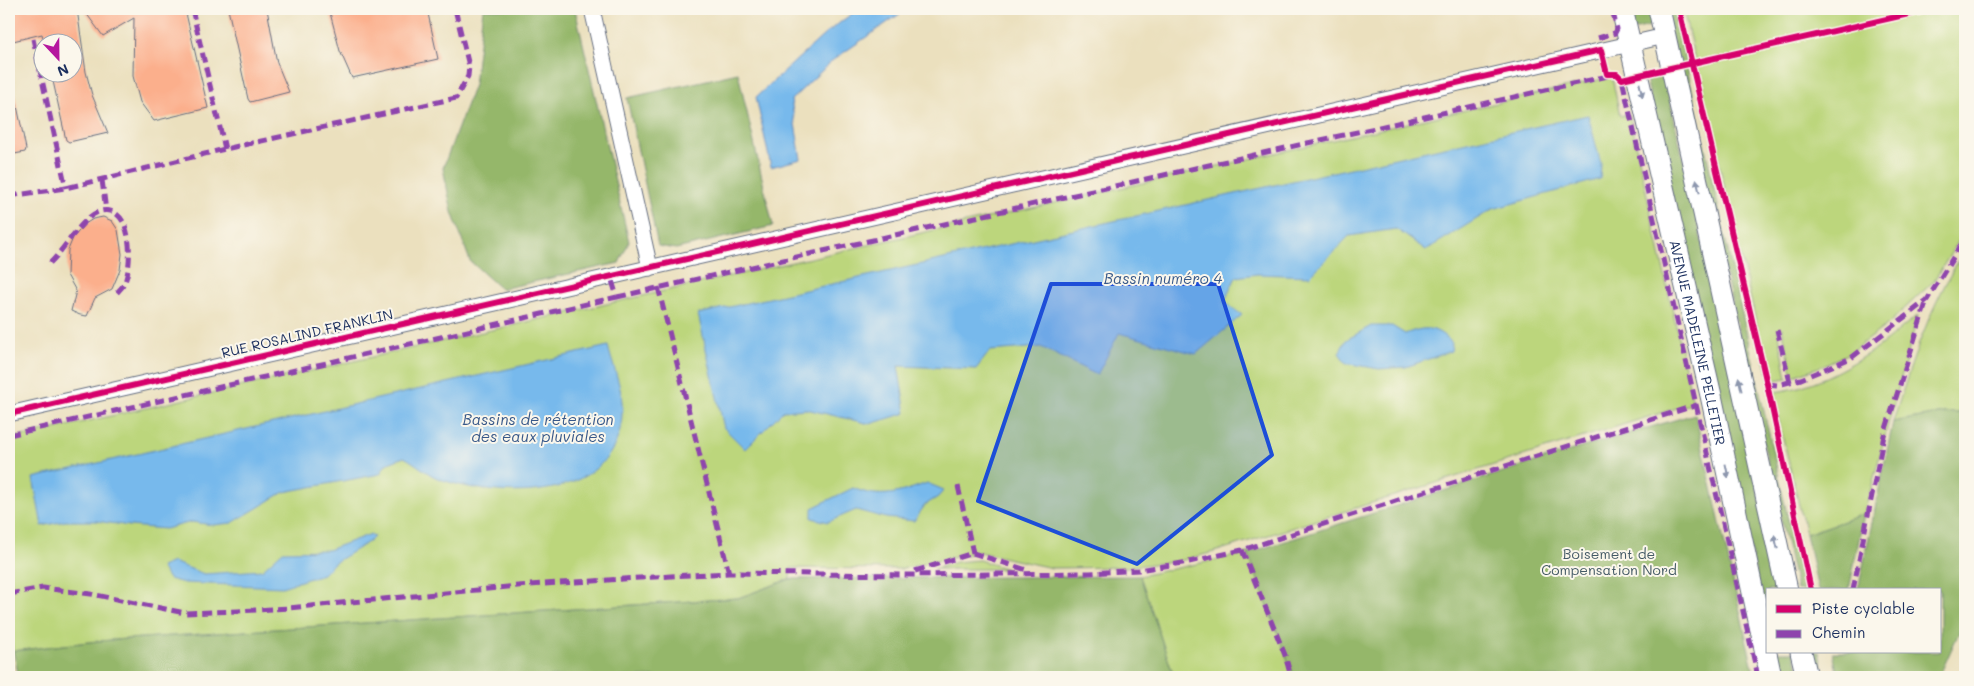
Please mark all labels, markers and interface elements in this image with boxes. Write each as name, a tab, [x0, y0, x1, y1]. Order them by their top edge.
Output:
north arrow	[32, 32, 82, 82]
text: N	[55, 60, 72, 81]
one-way arrow	[1637, 83, 1645, 98]
one-way arrow	[1694, 178, 1702, 194]
street label: AVENUE MADELEINE PELLETIER	[1666, 238, 1731, 447]
water label: Bassin numéro 4	[1104, 268, 1223, 288]
street label: RUE ROSALIND FRANKLIN	[219, 304, 395, 362]
one-way arrow	[1736, 376, 1744, 391]
water label: Bassins de rétention des eaux pluviales	[462, 409, 614, 446]
one-way arrow	[1724, 463, 1732, 479]
one-way arrow	[1772, 535, 1780, 550]
park label: Boisement de Compensation Nord	[1541, 544, 1677, 579]
legend	[1766, 588, 1942, 654]
text: Piste cyclable	[1812, 598, 1915, 618]
text: Chemin	[1812, 622, 1865, 642]

